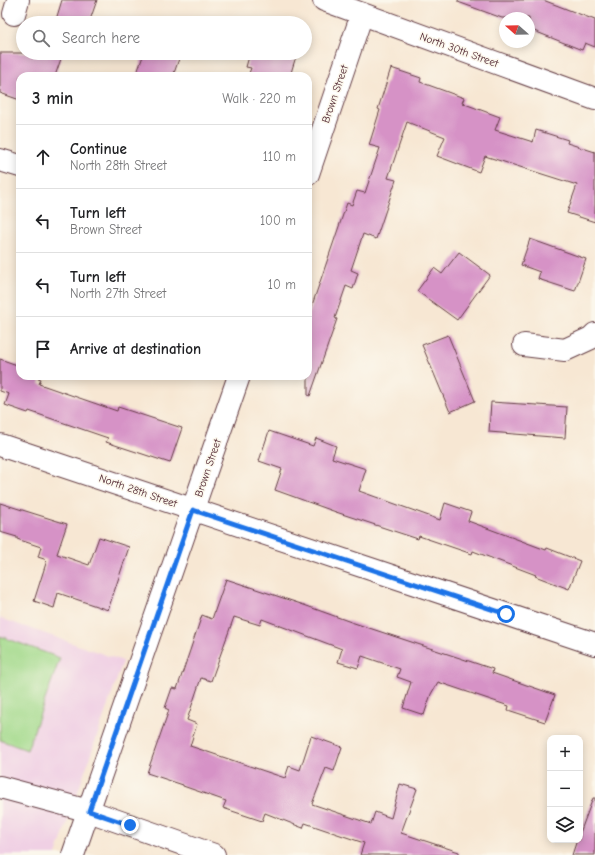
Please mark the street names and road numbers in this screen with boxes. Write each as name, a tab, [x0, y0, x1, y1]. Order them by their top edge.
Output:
street label: North 30th Street	[418, 30, 501, 71]
street label: Brown Street	[319, 62, 351, 125]
street label: Brown Street	[192, 436, 224, 499]
street label: North 28th Street	[97, 472, 180, 511]

